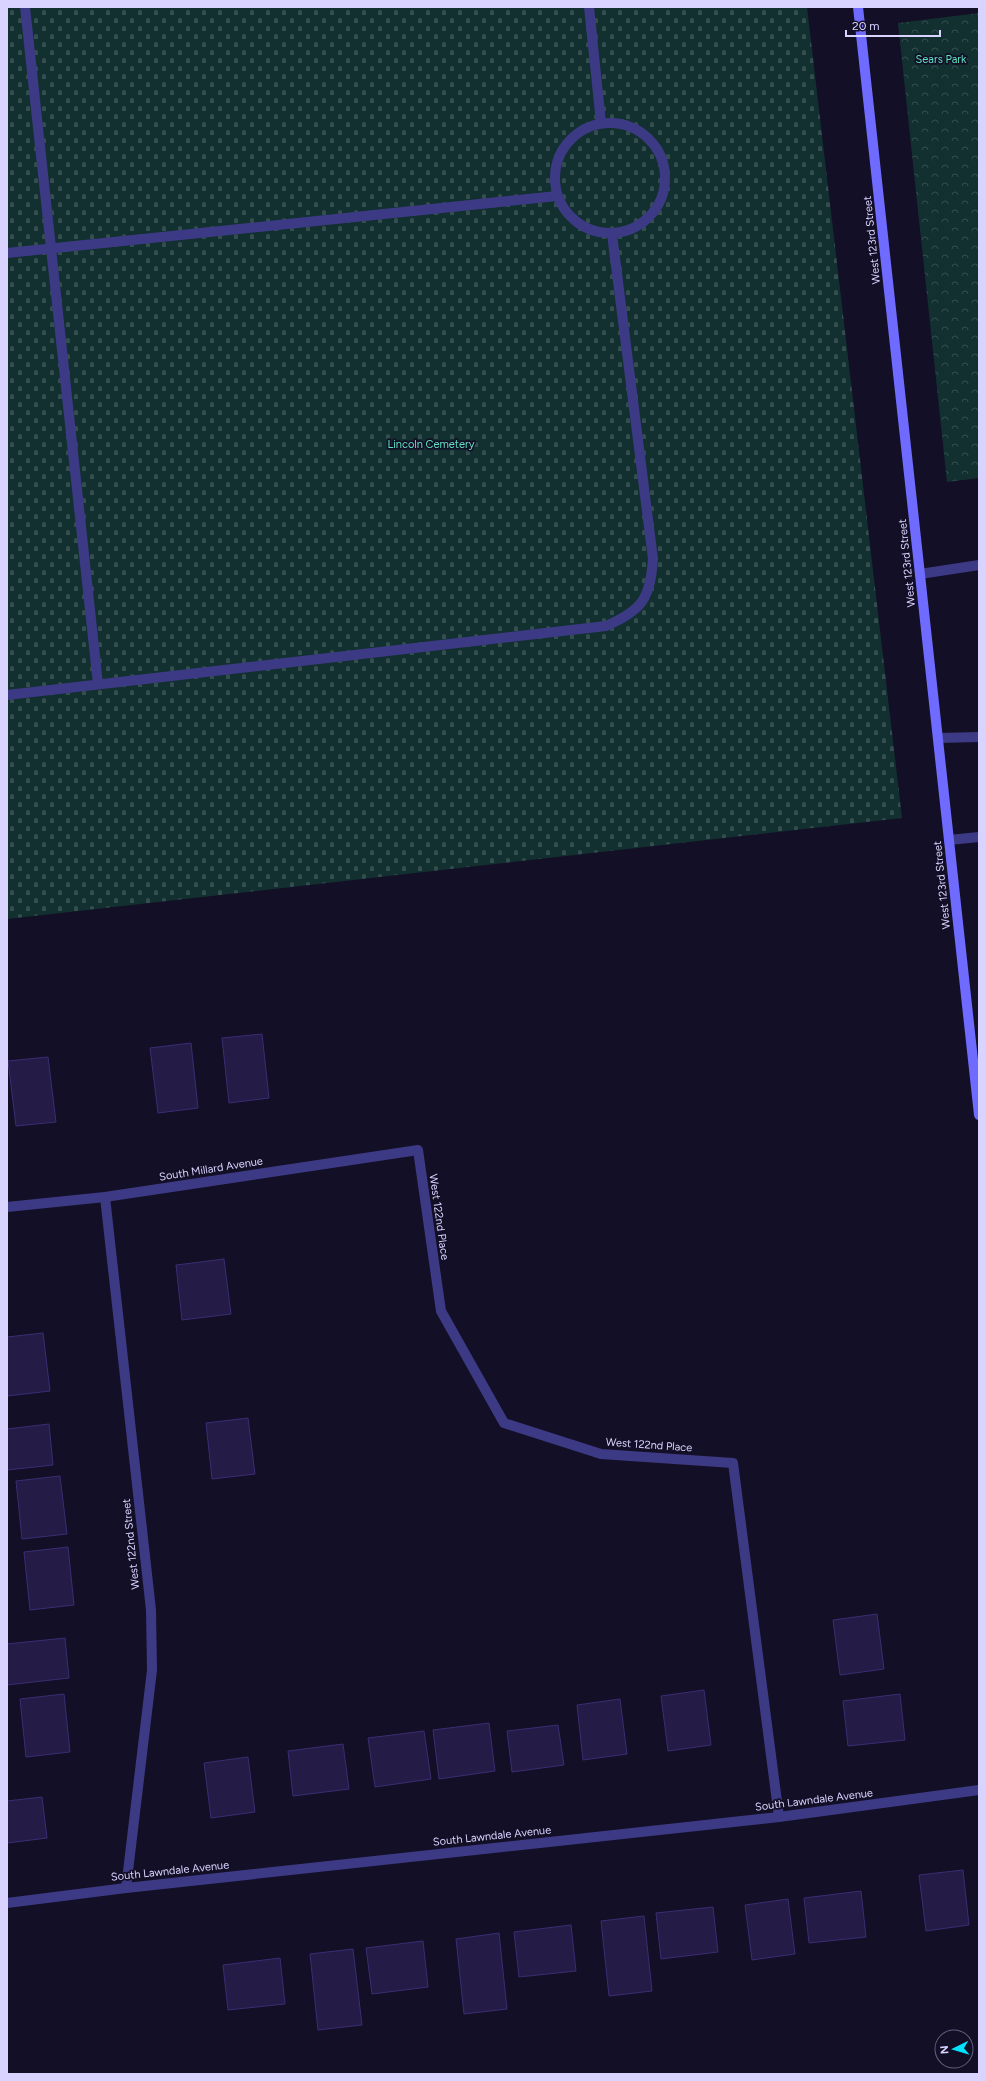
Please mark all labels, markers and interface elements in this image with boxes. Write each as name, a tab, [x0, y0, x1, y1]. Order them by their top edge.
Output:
scale bar	[846, 12, 940, 38]
text: 20 m	[852, 19, 880, 33]
park label: Sears Park	[916, 53, 967, 66]
street label: West 123rd Street	[861, 195, 883, 285]
park label: Lincoln Cemetery	[388, 438, 475, 451]
street label: West 123rd Street	[896, 518, 918, 608]
street label: West 123rd Street	[931, 840, 953, 930]
street label: South Millard Avenue	[158, 1154, 264, 1184]
street label: West 122nd Place	[427, 1173, 451, 1261]
street label: West 122nd Place	[605, 1435, 693, 1455]
street label: West 122nd Street	[120, 1498, 142, 1590]
street label: South Lawndale Avenue	[754, 1786, 874, 1814]
street label: South Lawndale Avenue	[432, 1823, 552, 1849]
street label: South Lawndale Avenue	[110, 1858, 230, 1884]
north arrow	[934, 2029, 974, 2069]
text: N	[938, 2045, 951, 2055]

